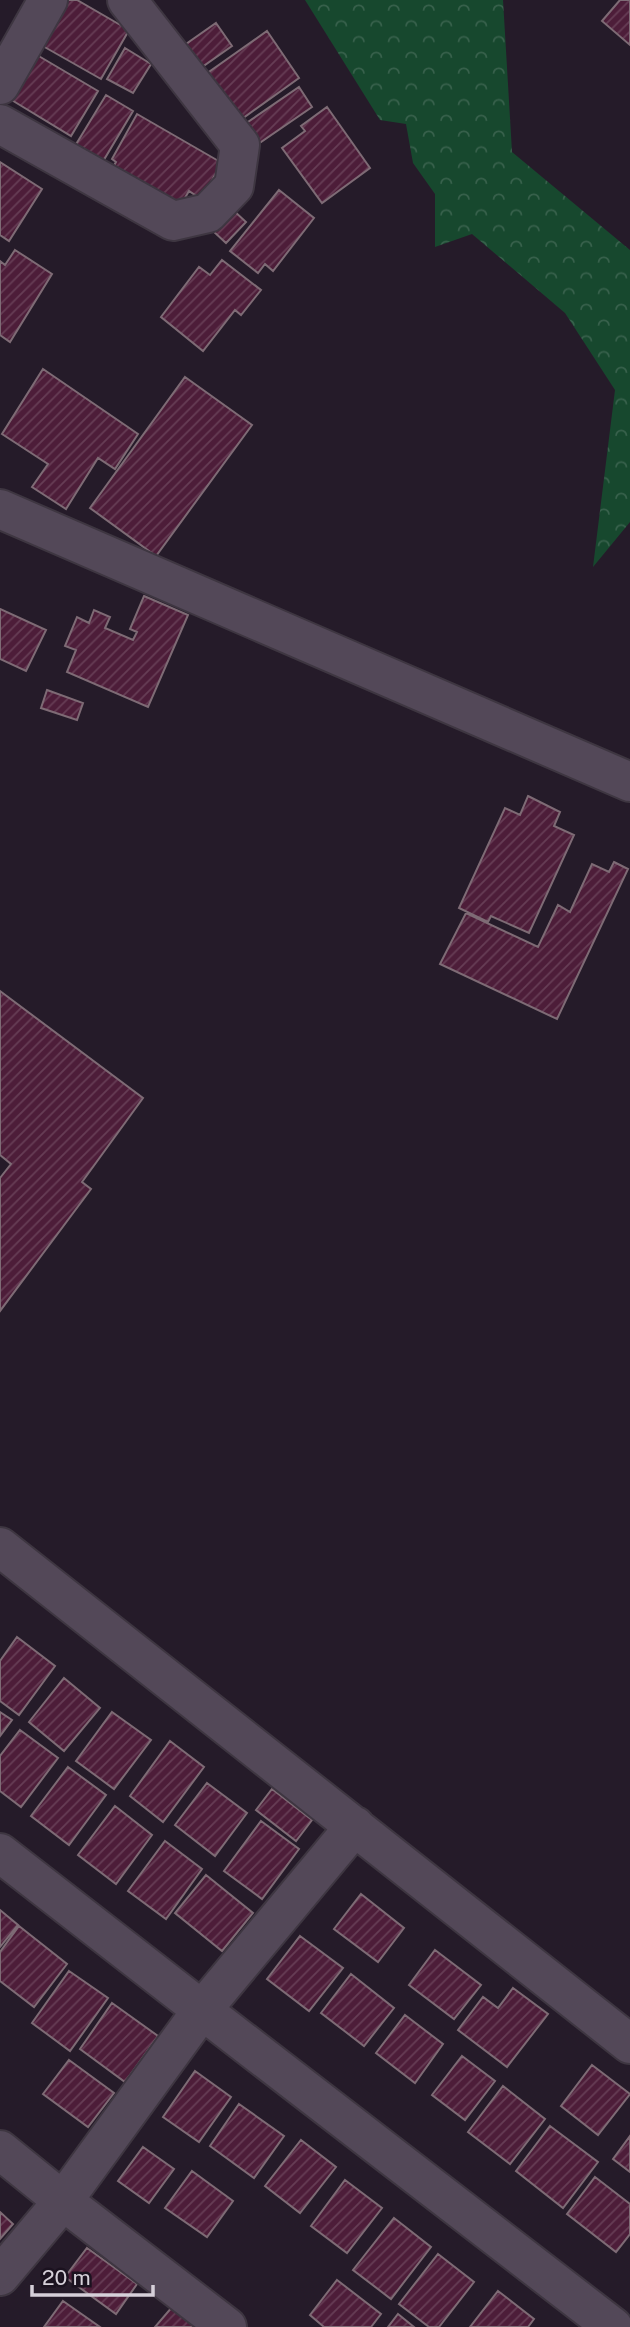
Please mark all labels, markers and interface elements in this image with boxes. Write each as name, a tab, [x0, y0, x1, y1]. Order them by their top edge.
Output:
scale bar	[32, 2254, 152, 2298]
text: 20 m	[42, 2265, 91, 2290]

